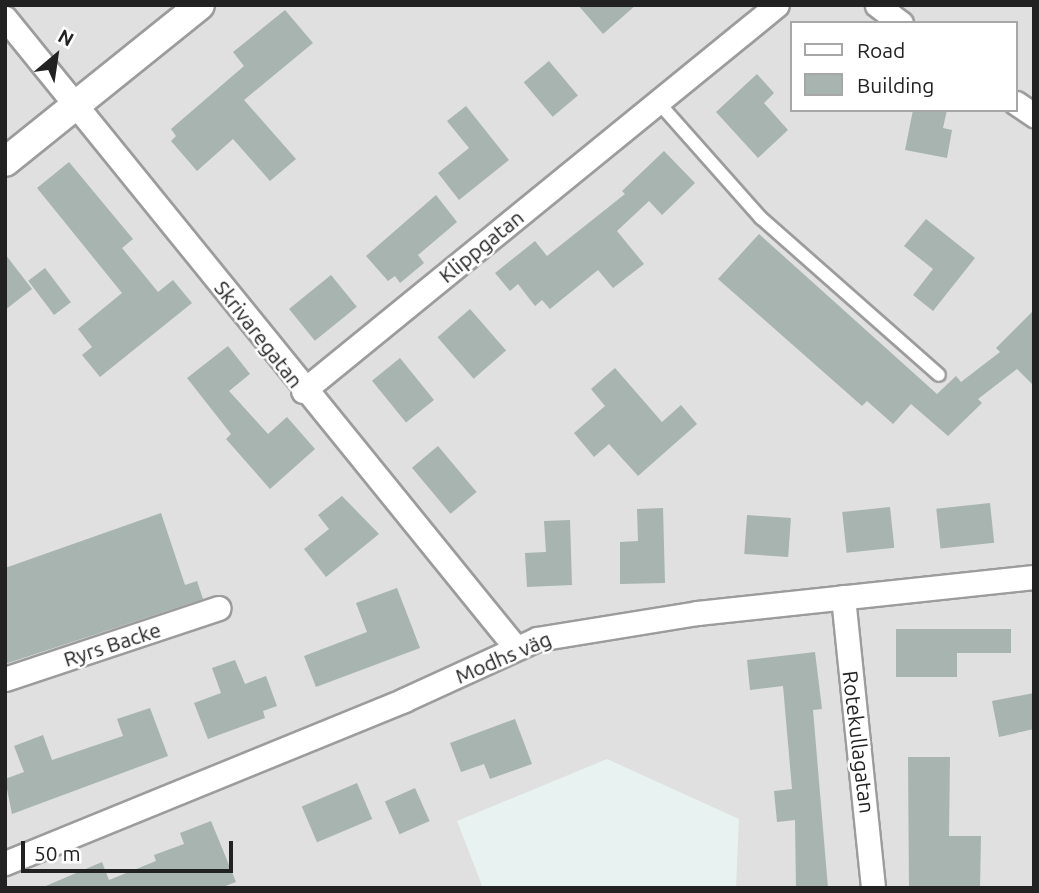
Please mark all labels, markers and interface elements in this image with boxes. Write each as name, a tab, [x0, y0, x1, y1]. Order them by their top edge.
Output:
north arrow	[21, 21, 91, 91]
legend	[790, 21, 1018, 112]
text: N	[55, 25, 78, 51]
text: Road	[857, 38, 905, 62]
text: Building	[857, 73, 934, 97]
street label: Klippgatan	[434, 204, 528, 288]
street label: Skrivaregatan	[209, 275, 309, 393]
street label: Ryrs Backe	[60, 616, 164, 672]
street label: Modhs väg	[451, 626, 555, 688]
street label: Rotekullagatan	[838, 669, 880, 815]
scale bar	[24, 826, 236, 870]
text: 50 m	[34, 841, 81, 865]

